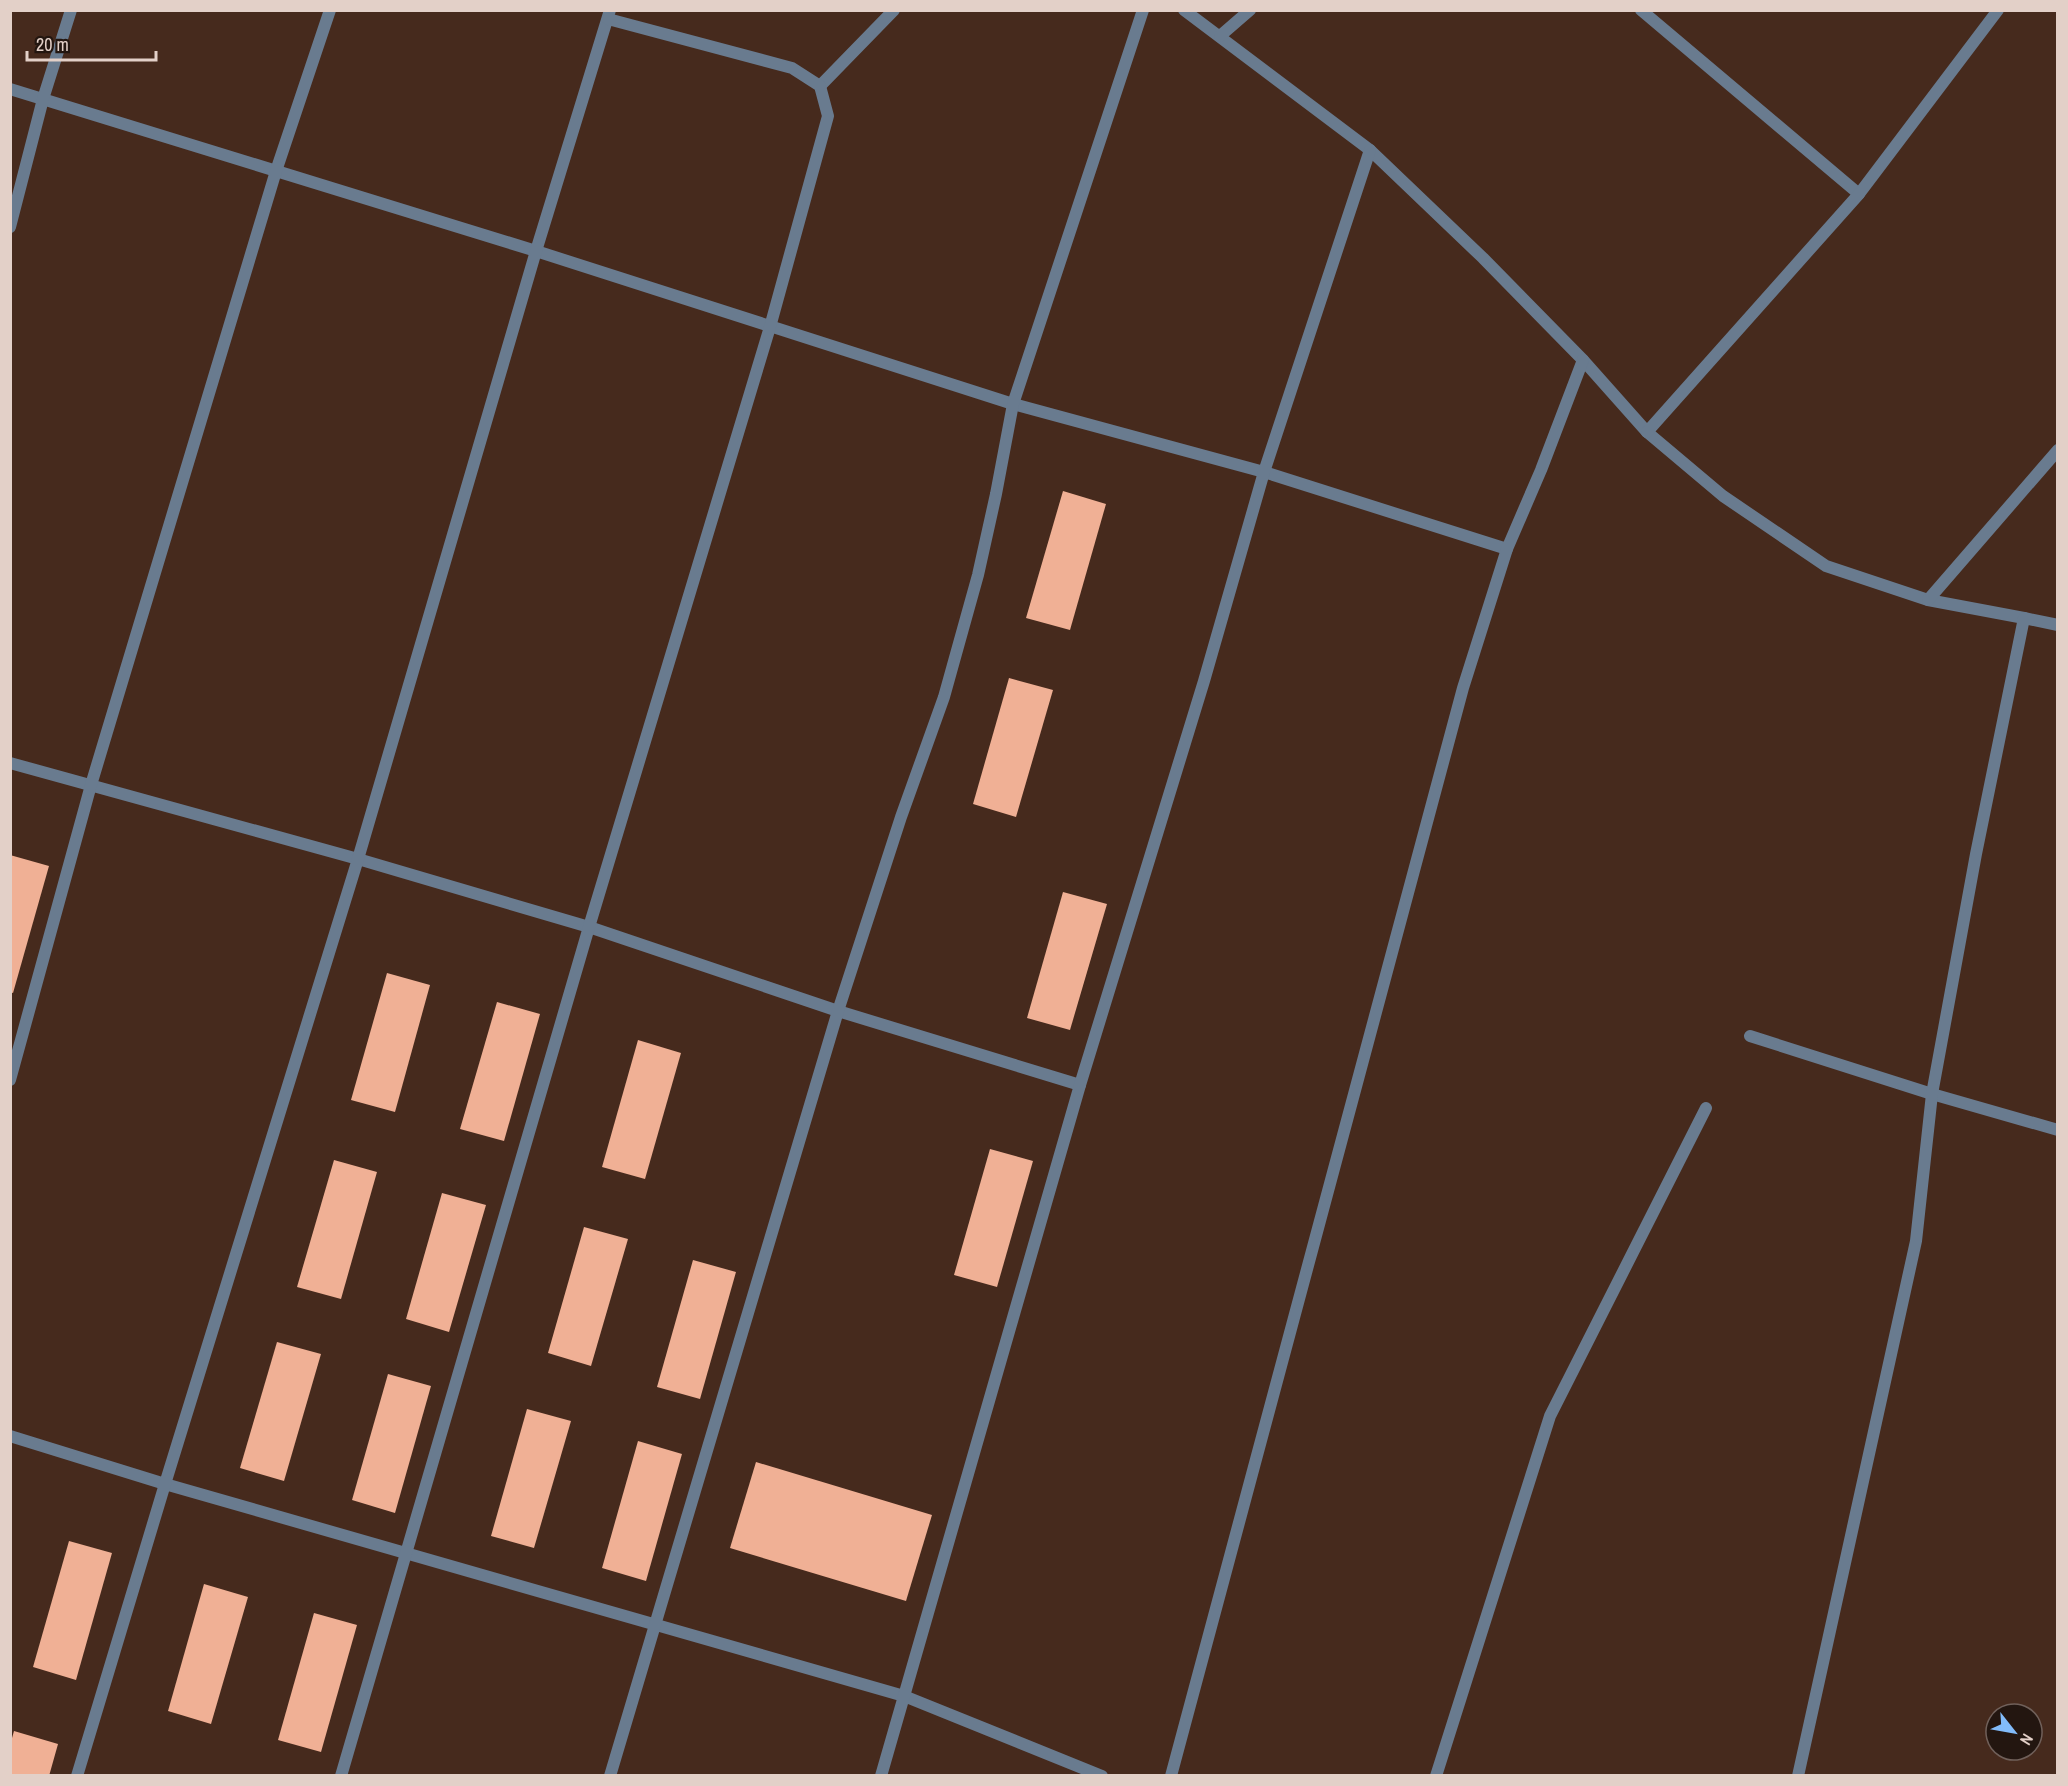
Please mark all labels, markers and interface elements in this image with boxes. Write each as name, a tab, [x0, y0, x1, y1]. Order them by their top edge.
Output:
scale bar	[27, 24, 156, 62]
text: 20 m	[36, 32, 69, 57]
north arrow	[1984, 1702, 2044, 1762]
text: N	[2015, 1730, 2039, 1749]

